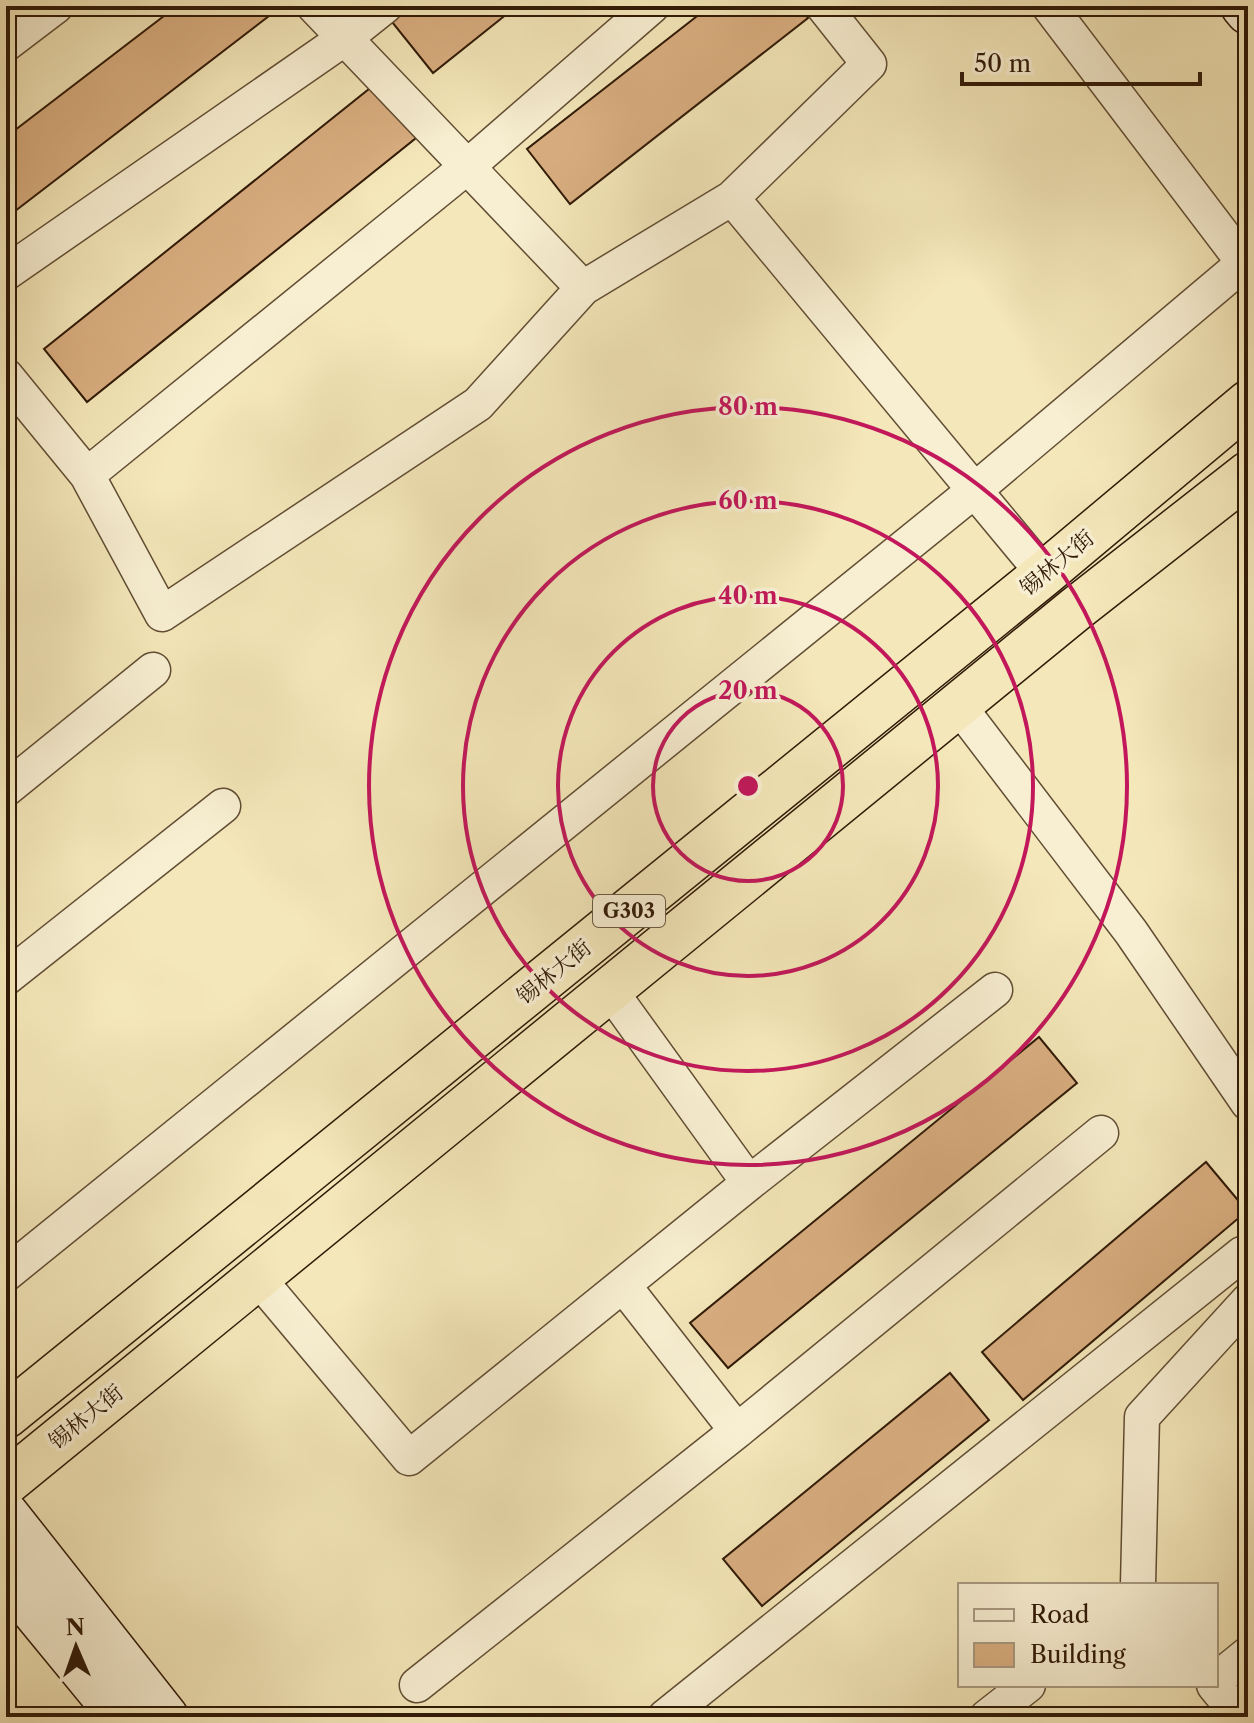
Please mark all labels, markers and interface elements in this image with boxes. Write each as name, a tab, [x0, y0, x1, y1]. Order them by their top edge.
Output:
scale bar	[962, 36, 1200, 86]
text: 50 m	[974, 49, 1031, 78]
text: 80 m	[718, 392, 778, 421]
text: 60 m	[718, 486, 778, 515]
street label: 锡林大街	[1015, 524, 1099, 602]
text: 40 m	[718, 581, 778, 610]
text: 20 m	[718, 676, 778, 705]
centre of rings	[734, 772, 762, 800]
road number: G303	[593, 895, 665, 927]
street label: 锡林大街	[511, 934, 597, 1010]
street label: 锡林大街	[43, 1379, 129, 1455]
legend	[958, 1583, 1218, 1687]
text: Road	[1030, 1600, 1090, 1629]
north arrow	[36, 1607, 116, 1687]
text: N	[65, 1614, 85, 1641]
text: Building	[1030, 1640, 1126, 1669]

